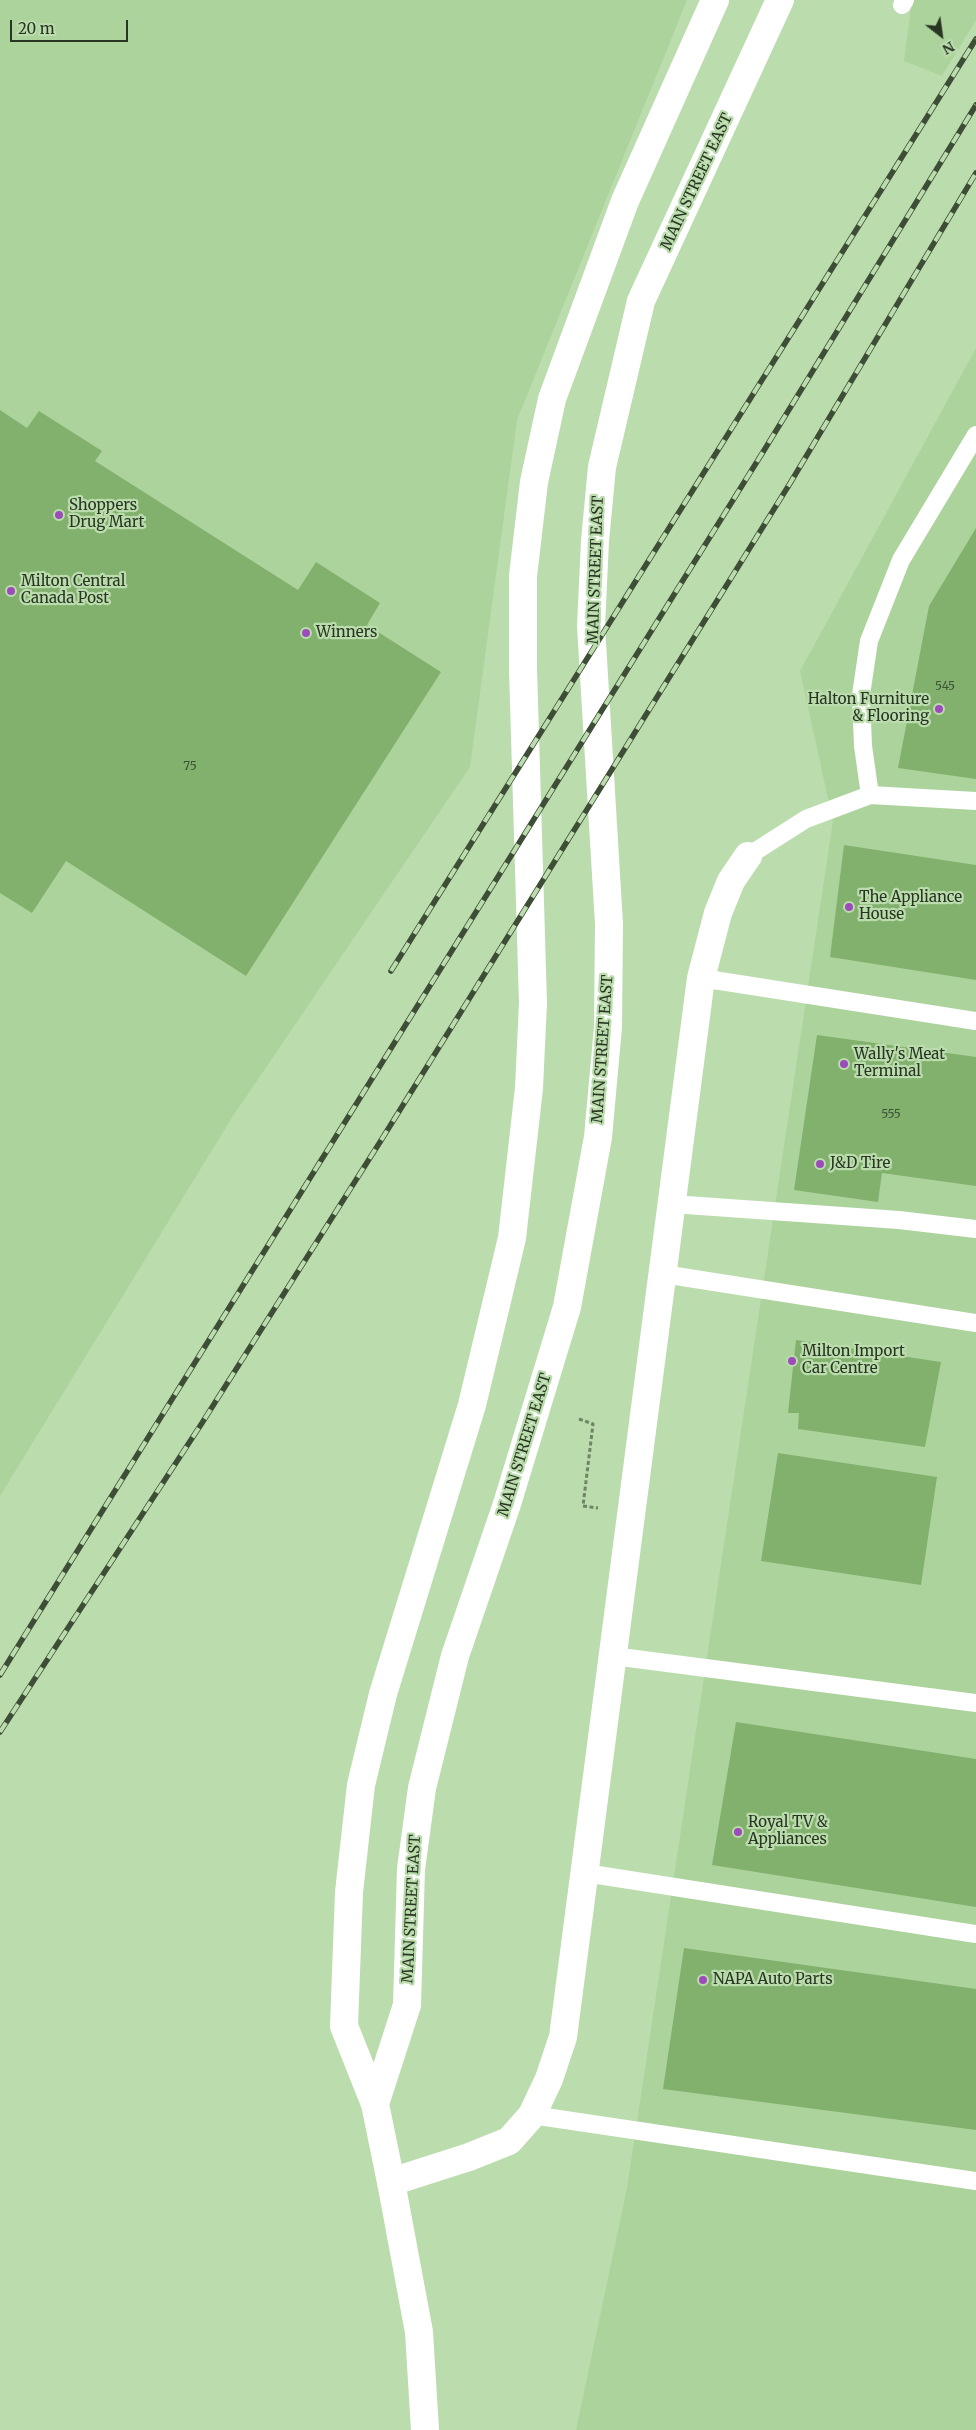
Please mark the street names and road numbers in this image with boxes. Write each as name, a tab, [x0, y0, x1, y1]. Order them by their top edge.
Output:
street label: MAIN STREET EAST	[657, 111, 737, 253]
street label: MAIN STREET EAST	[584, 495, 608, 645]
street label: MAIN STREET EAST	[589, 974, 617, 1124]
street label: MAIN STREET EAST	[495, 1371, 555, 1519]
street label: MAIN STREET EAST	[399, 1834, 425, 1984]

